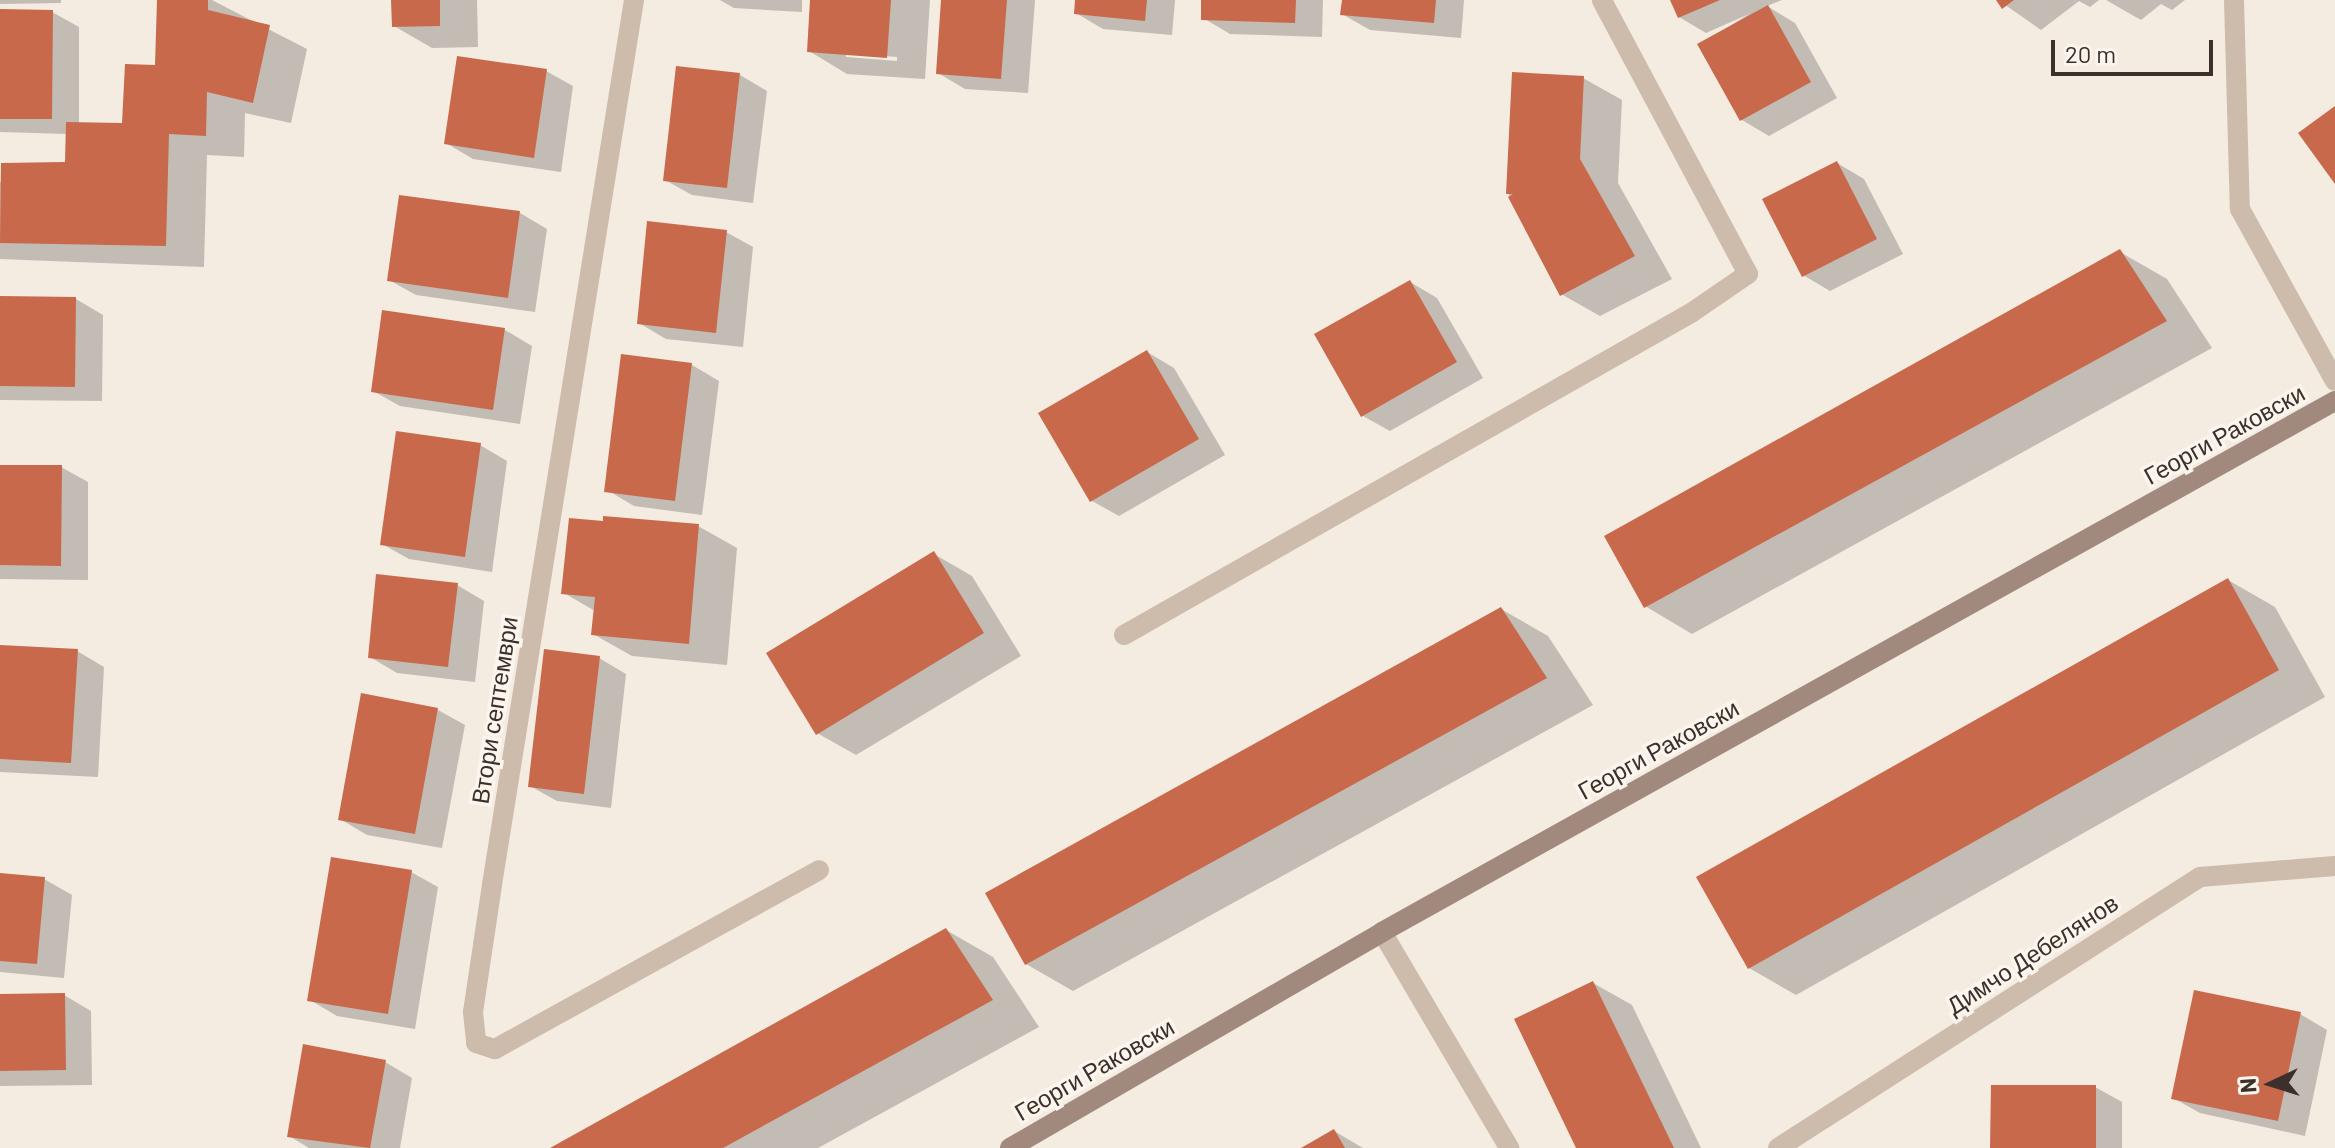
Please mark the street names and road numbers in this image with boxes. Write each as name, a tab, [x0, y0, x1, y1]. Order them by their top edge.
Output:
street label: Георги Раковски	[2139, 378, 2309, 490]
street label: Втори септември	[465, 614, 523, 806]
street label: Георги Раковски	[1573, 693, 1743, 805]
street label: Димчо Дебелянов	[1941, 888, 2123, 1020]
street label: Георги Раковски	[1009, 1012, 1179, 1126]

